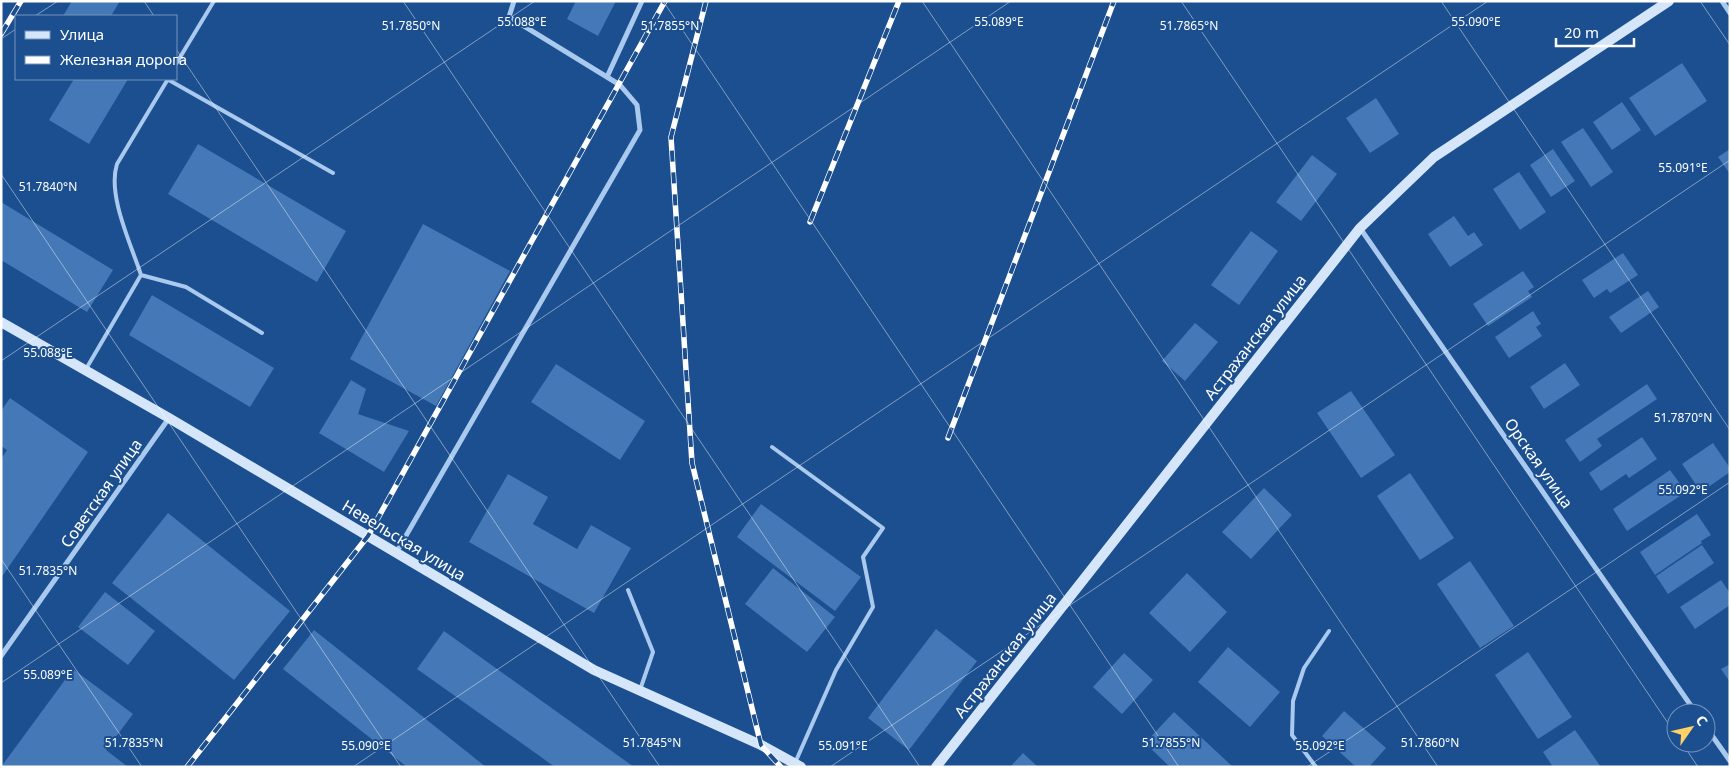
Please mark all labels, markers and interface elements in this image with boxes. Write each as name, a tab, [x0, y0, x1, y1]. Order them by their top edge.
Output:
text: 55.088°E	[497, 13, 547, 30]
text: 55.089°E	[974, 13, 1024, 30]
text: 55.090°E	[1451, 13, 1501, 30]
legend	[15, 15, 178, 80]
scale bar	[1556, 15, 1634, 47]
text: 51.7850°N	[382, 17, 440, 34]
text: 51.7855°N	[641, 17, 699, 34]
text: 51.7865°N	[1160, 17, 1218, 34]
text: 20 m	[1564, 22, 1599, 42]
text: Улица	[60, 24, 104, 44]
text: Железная дорога	[60, 49, 187, 69]
text: 55.091°E	[1658, 159, 1708, 176]
text: 51.7840°N	[19, 178, 77, 195]
street label: Астраханская улица	[1199, 270, 1311, 404]
text: 55.088°E	[23, 344, 73, 361]
text: 51.7870°N	[1654, 409, 1712, 426]
street label: Орская улица	[1500, 413, 1578, 513]
street label: Советская улица	[55, 434, 147, 552]
text: 55.092°E	[1658, 481, 1708, 498]
street label: Невельская улица	[338, 494, 470, 586]
text: 51.7835°N	[19, 562, 77, 579]
street label: Астраханская улица	[949, 588, 1061, 722]
text: 55.089°E	[23, 666, 73, 683]
north arrow	[1666, 703, 1716, 753]
text: С	[1692, 711, 1713, 730]
text: 51.7835°N	[105, 734, 163, 751]
text: 51.7845°N	[623, 734, 681, 751]
text: 51.7855°N	[1142, 734, 1200, 751]
text: 51.7860°N	[1401, 734, 1459, 751]
text: 55.090°E	[341, 737, 391, 754]
text: 55.091°E	[818, 737, 868, 754]
text: 55.092°E	[1295, 737, 1345, 754]

